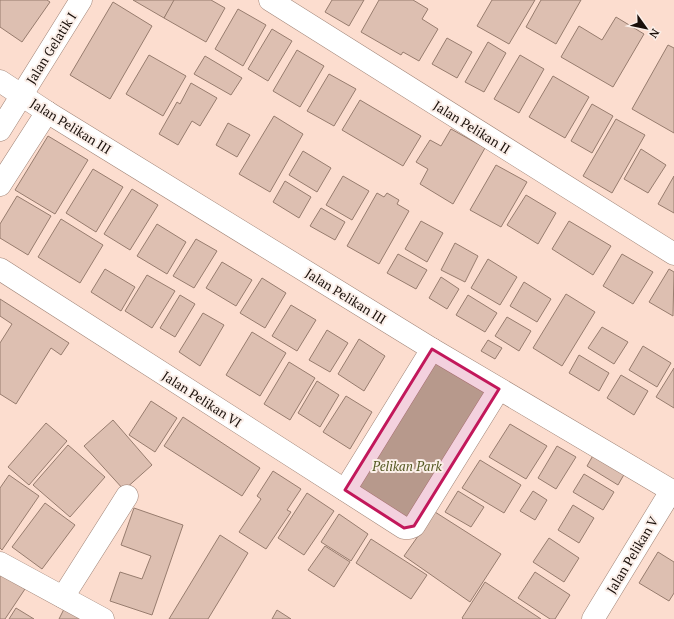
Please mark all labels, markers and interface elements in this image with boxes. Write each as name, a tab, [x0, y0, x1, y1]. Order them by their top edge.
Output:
north arrow	[626, 8, 666, 48]
street label: Jalan Gelatik I	[22, 9, 80, 87]
text: N	[646, 26, 663, 41]
street label: Jalan Pelikan III	[27, 94, 115, 158]
street label: Jalan Pelikan II	[430, 96, 514, 158]
street label: Jalan Pelikan III	[302, 264, 390, 328]
street label: Jalan Pelikan VI	[159, 367, 245, 431]
park label: Pelikan Park	[371, 457, 443, 475]
street label: Jalan Pelikan V	[602, 513, 662, 597]

